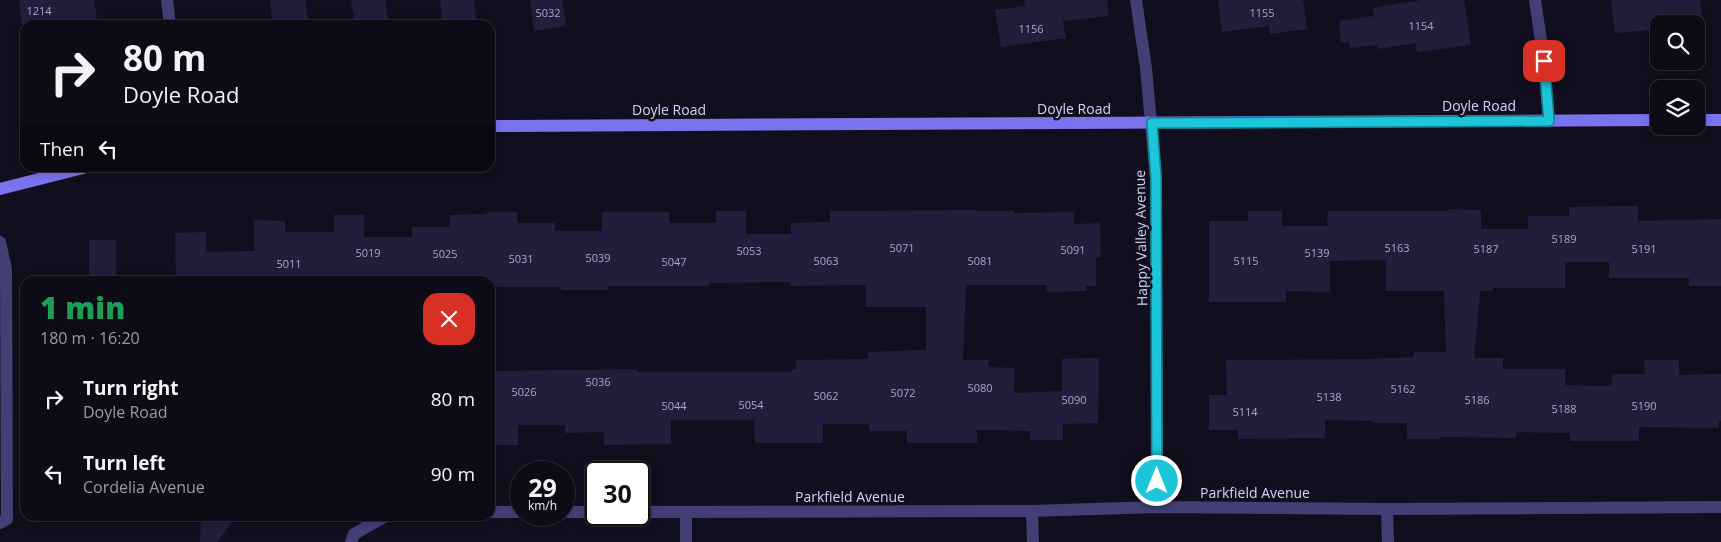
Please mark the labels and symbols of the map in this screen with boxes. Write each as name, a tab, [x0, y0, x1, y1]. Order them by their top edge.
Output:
house number: 1214	[26, 3, 52, 18]
house number: 5032	[535, 5, 561, 20]
house number: 1155	[1249, 5, 1275, 20]
house number: 1154	[1408, 18, 1434, 33]
house number: 1156	[1018, 21, 1044, 36]
pin	[1523, 40, 1565, 82]
street label: Doyle Road	[1442, 96, 1516, 115]
street label: Doyle Road	[1037, 99, 1111, 118]
street label: Doyle Road	[632, 100, 706, 119]
street label: Happy Valley Avenue	[1130, 170, 1151, 306]
house number: 5189	[1551, 231, 1577, 246]
house number: 5071	[889, 240, 915, 255]
house number: 5163	[1384, 240, 1410, 255]
house number: 5187	[1473, 241, 1499, 256]
house number: 5191	[1631, 241, 1657, 256]
house number: 5091	[1060, 242, 1086, 257]
house number: 5053	[736, 243, 762, 258]
house number: 5019	[355, 245, 381, 260]
house number: 5139	[1304, 245, 1330, 260]
house number: 5025	[432, 246, 458, 261]
house number: 5039	[585, 250, 611, 265]
house number: 5031	[508, 251, 534, 266]
house number: 5063	[813, 253, 839, 268]
house number: 5081	[967, 253, 993, 268]
house number: 5115	[1233, 253, 1259, 268]
house number: 5047	[661, 254, 687, 269]
house number: 5011	[276, 256, 302, 271]
house number: 5036	[585, 374, 611, 389]
house number: 5080	[967, 380, 993, 395]
house number: 5162	[1390, 381, 1416, 396]
house number: 5026	[511, 384, 537, 399]
house number: 5072	[890, 385, 916, 400]
house number: 5062	[813, 388, 839, 403]
house number: 5138	[1316, 389, 1342, 404]
house number: 5090	[1061, 392, 1087, 407]
house number: 5186	[1464, 392, 1490, 407]
house number: 5054	[738, 397, 764, 412]
house number: 5044	[661, 398, 687, 413]
house number: 5190	[1631, 398, 1657, 413]
house number: 5188	[1551, 401, 1577, 416]
house number: 5114	[1232, 404, 1258, 419]
position arrow	[1130, 454, 1182, 506]
speed limit sign: 30	[585, 461, 650, 526]
street label: Parkfield Avenue	[1200, 483, 1310, 502]
street label: Parkfield Avenue	[795, 487, 905, 506]

